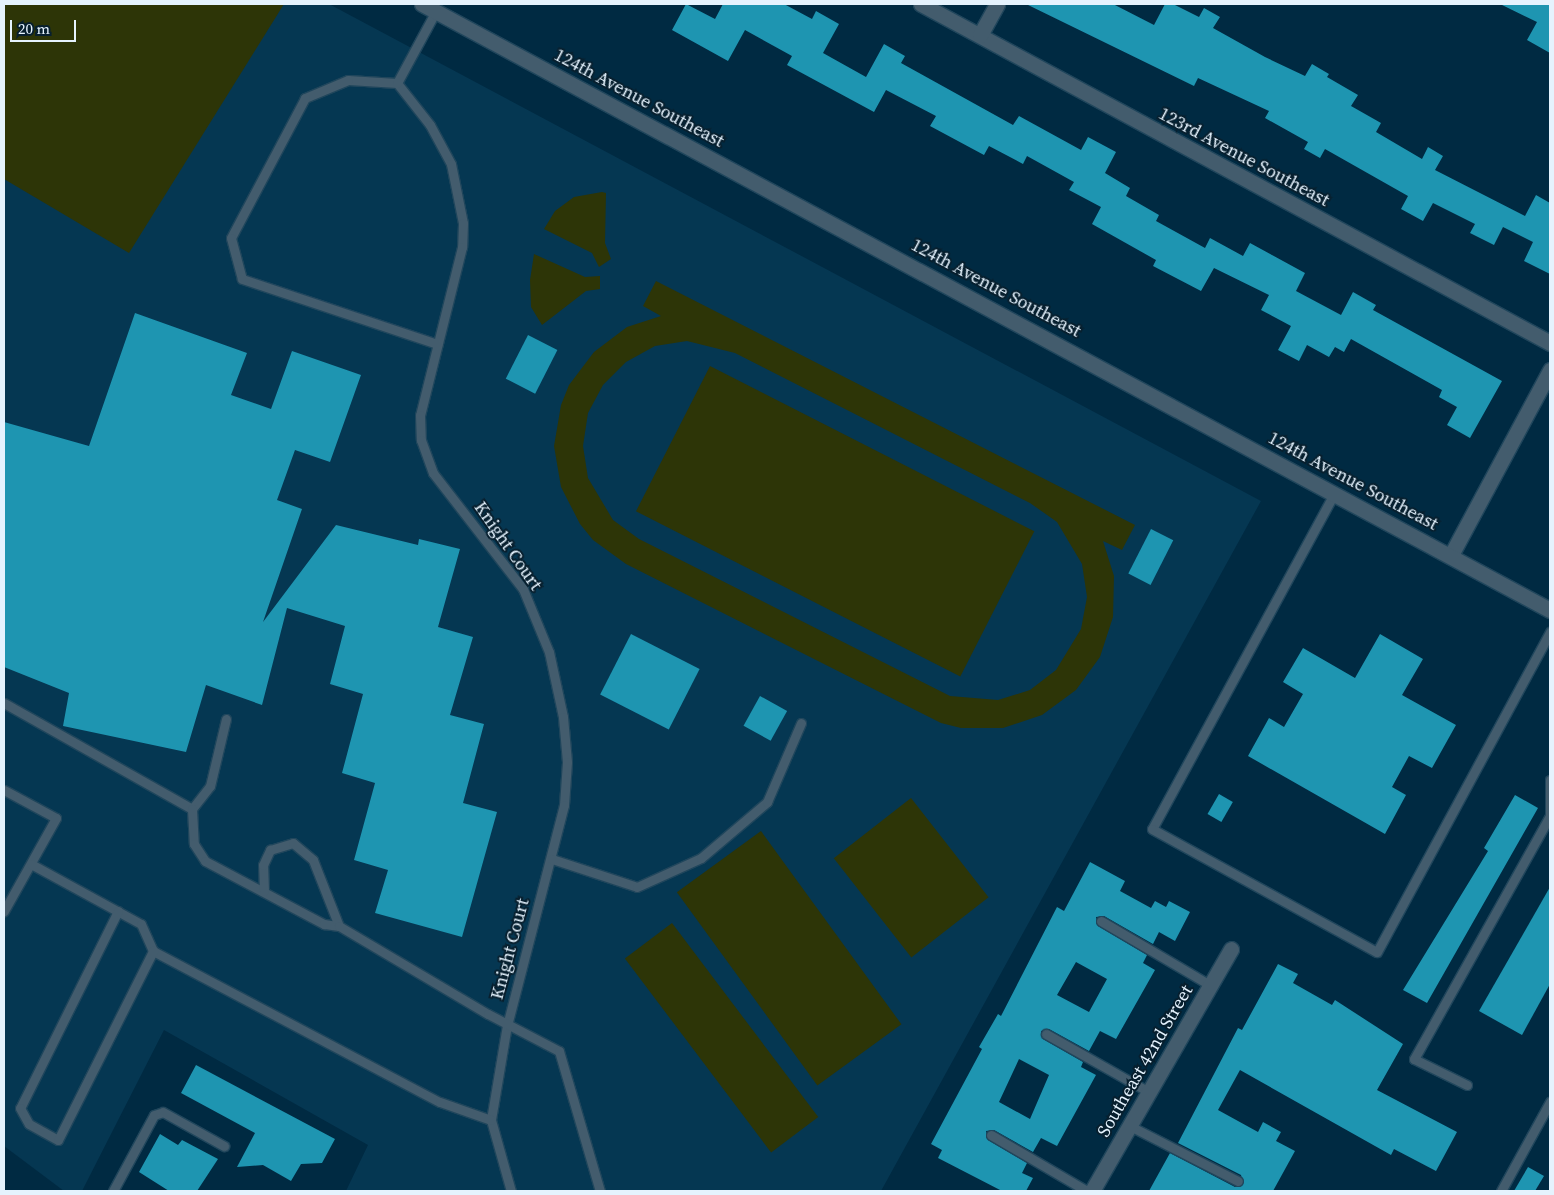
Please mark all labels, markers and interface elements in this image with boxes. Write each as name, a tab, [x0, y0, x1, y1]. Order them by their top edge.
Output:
scale bar	[12, 10, 79, 42]
text: 20 m	[18, 18, 50, 39]
street label: 124th Avenue Southeast	[550, 44, 728, 152]
street label: 123rd Avenue Southeast	[1155, 103, 1333, 211]
street label: 124th Avenue Southeast	[907, 234, 1085, 342]
street label: 124th Avenue Southeast	[1264, 427, 1442, 535]
street label: Knight Court	[469, 497, 547, 595]
street label: Knight Court	[486, 896, 534, 1002]
street label: Southeast 42nd Street	[1093, 981, 1197, 1141]

